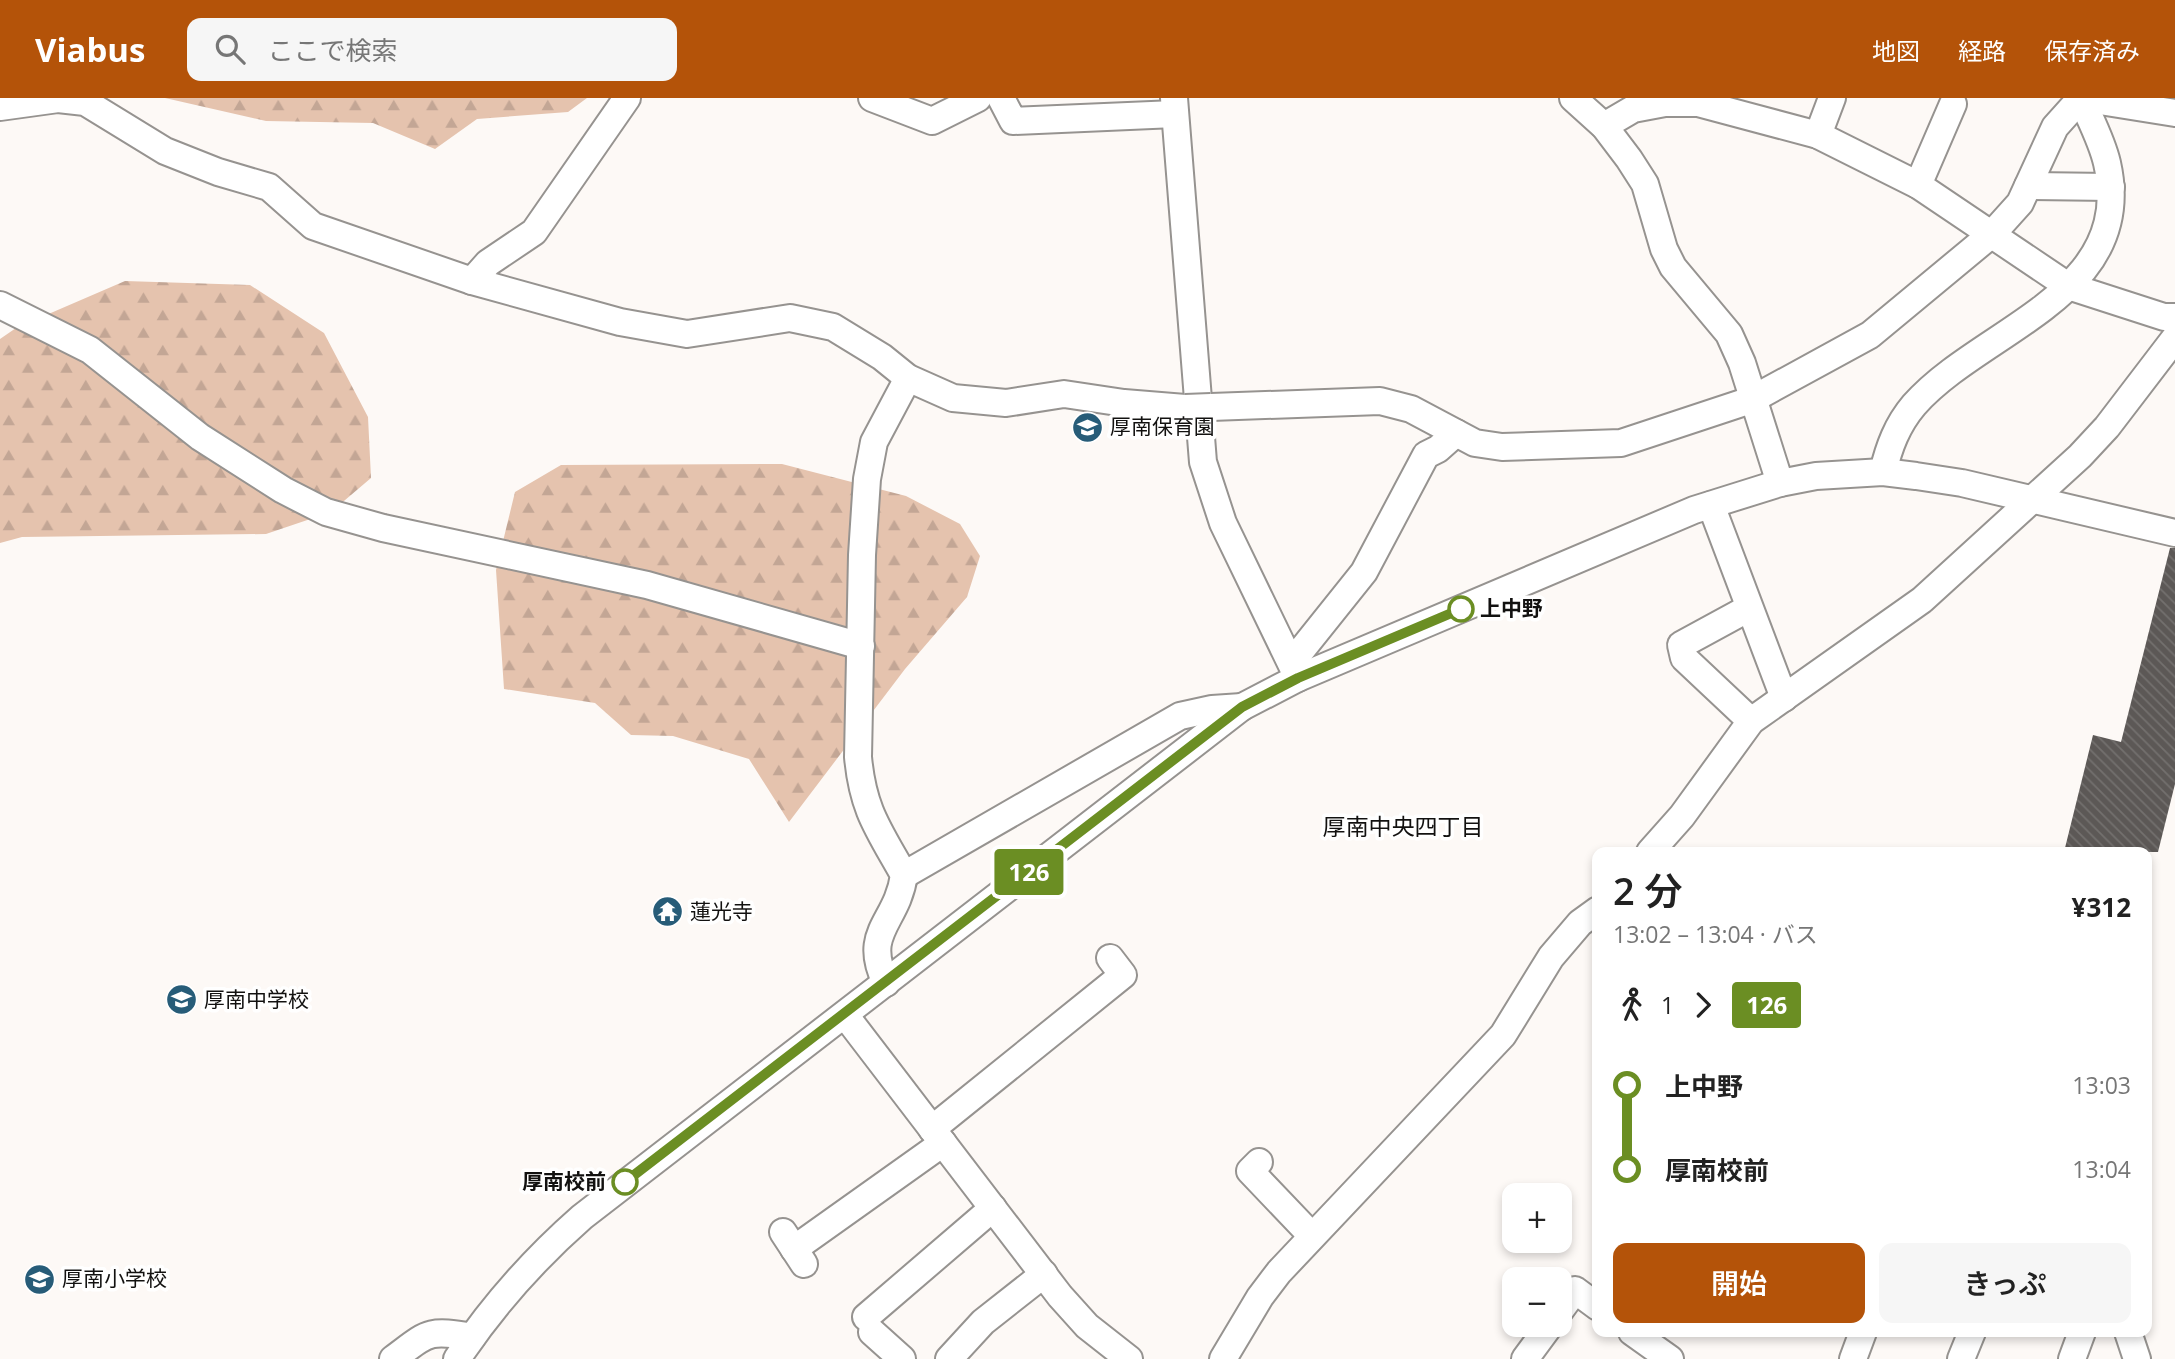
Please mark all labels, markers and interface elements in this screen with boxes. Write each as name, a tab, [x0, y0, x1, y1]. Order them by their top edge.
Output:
search box	[187, 18, 677, 81]
text: Viabus	[35, 27, 145, 72]
icon: search	[211, 30, 249, 68]
text: ここで検索	[267, 32, 397, 68]
text: 地図	[1872, 34, 1920, 67]
text: 経路	[1958, 34, 2006, 67]
text: 保存済み	[2044, 34, 2140, 67]
school or university icon: 厚南保育園	[1070, 410, 1104, 444]
place label: 厚南保育園	[1110, 412, 1215, 440]
place label: 上中野	[1480, 594, 1543, 622]
marker: 上中野	[1448, 596, 1474, 622]
district label: 厚南中央四丁目	[1323, 810, 1484, 842]
line badge: 126	[989, 849, 1069, 895]
text: 126	[1008, 855, 1050, 888]
text: 2 分	[1613, 864, 1683, 916]
text: ¥312	[2072, 889, 2131, 925]
temple icon: 蓮光寺	[650, 895, 684, 929]
place label: 蓮光寺	[690, 897, 753, 925]
text: 13:02 – 13:04 · バス	[1613, 918, 1818, 950]
school or university icon: 厚南中学校	[164, 983, 198, 1017]
place label: 厚南中学校	[204, 985, 309, 1013]
icon: walk	[1613, 986, 1651, 1024]
icon: forward	[1684, 986, 1722, 1024]
text: 126	[1746, 988, 1787, 1021]
text: 1	[1661, 989, 1674, 1021]
text: 上中野	[1665, 1068, 1743, 1104]
text: 13:03	[2072, 1069, 2131, 1101]
text: 厚南校前	[1665, 1152, 1769, 1188]
text: 13:04	[2072, 1153, 2131, 1185]
place label: 厚南校前	[522, 1167, 606, 1195]
marker: 厚南校前	[612, 1169, 638, 1195]
map controls	[1502, 1183, 1572, 1337]
button: +	[1502, 1183, 1572, 1253]
button: 開始	[1613, 1243, 1865, 1323]
button: きっぷ	[1879, 1243, 2131, 1323]
school or university icon: 厚南小学校	[22, 1262, 56, 1296]
place label: 厚南小学校	[62, 1264, 167, 1292]
button: −	[1502, 1267, 1572, 1337]

